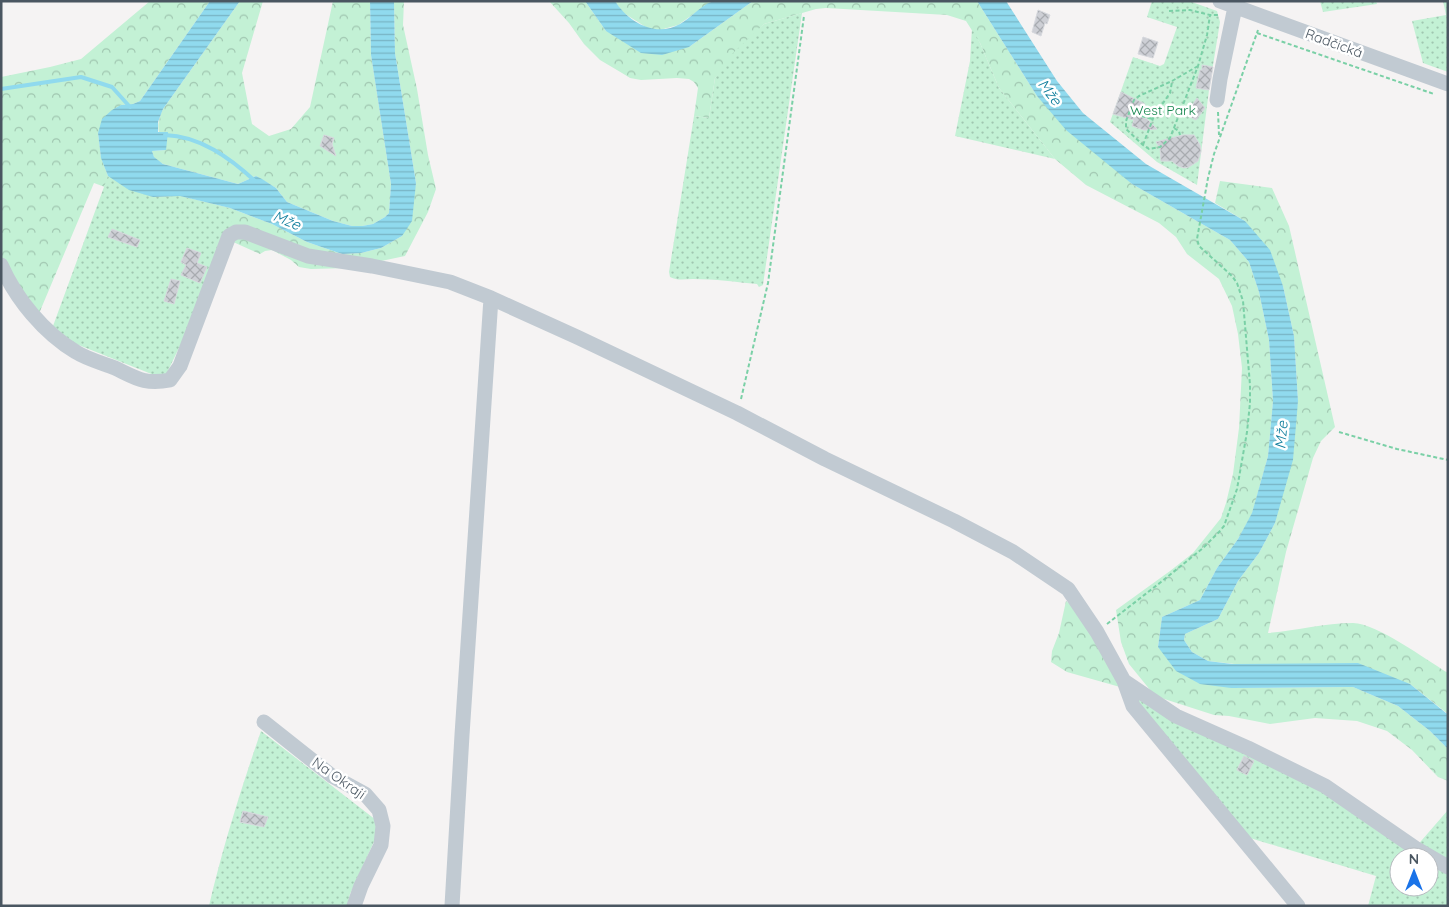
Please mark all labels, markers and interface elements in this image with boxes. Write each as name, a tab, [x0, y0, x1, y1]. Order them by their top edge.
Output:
street label: Radčická	[1303, 24, 1365, 62]
water label: Mže	[1034, 75, 1066, 109]
park label: West Park	[1130, 101, 1196, 119]
water label: Mže	[270, 206, 304, 234]
water label: Mže	[1270, 420, 1292, 450]
street label: Na Okraji	[309, 753, 369, 803]
north arrow	[1389, 847, 1439, 897]
text: N	[1409, 850, 1419, 868]

